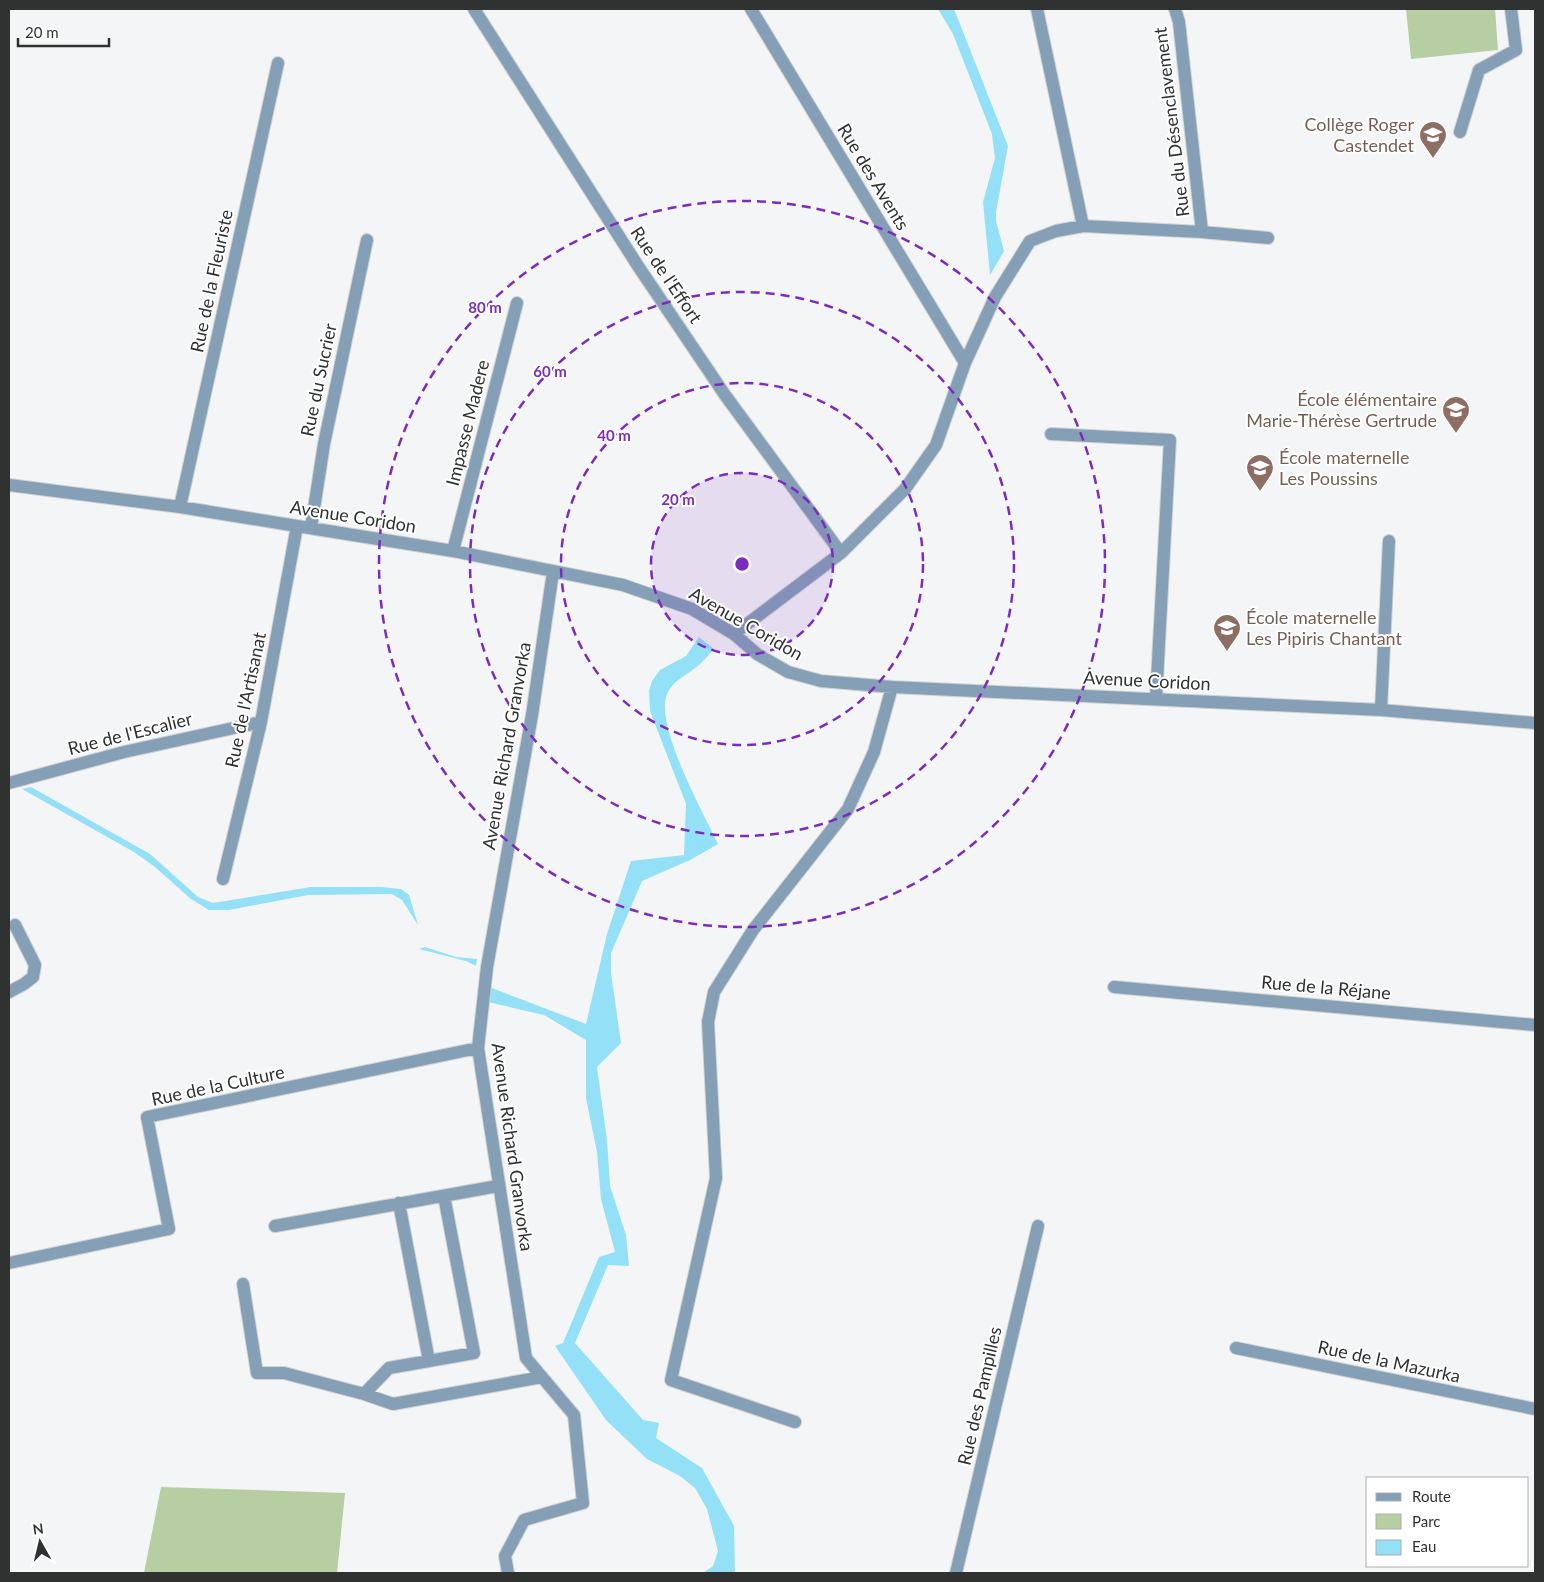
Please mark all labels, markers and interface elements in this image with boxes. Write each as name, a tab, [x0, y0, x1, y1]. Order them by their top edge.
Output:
scale bar	[18, 15, 109, 47]
text: 20 m	[25, 23, 59, 41]
street label: Rue du Désenclavement	[1148, 25, 1194, 218]
place label: Collège Roger Castendet	[1304, 113, 1415, 156]
street label: Rue des Avents	[833, 119, 914, 234]
school or university icon: Collège Roger Castendet	[1418, 120, 1448, 159]
street label: Rue de la Fleuriste	[185, 207, 237, 354]
street label: Rue de l'Effort	[626, 222, 708, 328]
text: 80 m	[468, 298, 502, 316]
street label: Rue du Sucrier	[295, 321, 341, 438]
street label: Impasse Madere	[441, 357, 493, 488]
text: 60 m	[533, 362, 567, 380]
place label: École élémentaire Marie-Thérèse Gertrude	[1246, 388, 1437, 431]
school or university icon: École élémentaire Marie-Thérèse Gertrude	[1441, 395, 1471, 434]
text: 40 m	[597, 426, 631, 444]
place label: École maternelle Les Poussins	[1279, 446, 1410, 489]
school or university icon: École maternelle Les Poussins	[1245, 453, 1275, 492]
text: 20 m	[661, 490, 695, 508]
street label: Avenue Coridon	[288, 495, 418, 537]
centre of rings	[733, 555, 751, 573]
street label: Avenue Coridon	[686, 582, 807, 665]
place label: École maternelle Les Pipiris Chantant	[1246, 606, 1403, 649]
school or university icon: École maternelle Les Pipiris Chantant	[1212, 613, 1242, 652]
street label: Rue de l'Artisanat	[220, 629, 270, 770]
street label: Avenue Richard Granvorka	[477, 640, 535, 851]
street label: Avenue Coridon	[1083, 666, 1211, 694]
street label: Rue de l'Escalier	[65, 707, 195, 759]
street label: Rue de la Réjane	[1260, 970, 1392, 1004]
street label: Avenue Richard Granvorka	[487, 1041, 539, 1252]
street label: Rue de la Culture	[149, 1060, 286, 1110]
street label: Rue des Pampilles	[952, 1324, 1006, 1467]
street label: Rue de la Mazurka	[1316, 1335, 1463, 1387]
legend	[1366, 1477, 1529, 1567]
text: Route	[1412, 1487, 1451, 1505]
text: Parc	[1412, 1512, 1441, 1530]
north arrow	[15, 1517, 65, 1567]
text: N	[32, 1519, 45, 1538]
text: Eau	[1412, 1537, 1436, 1555]

